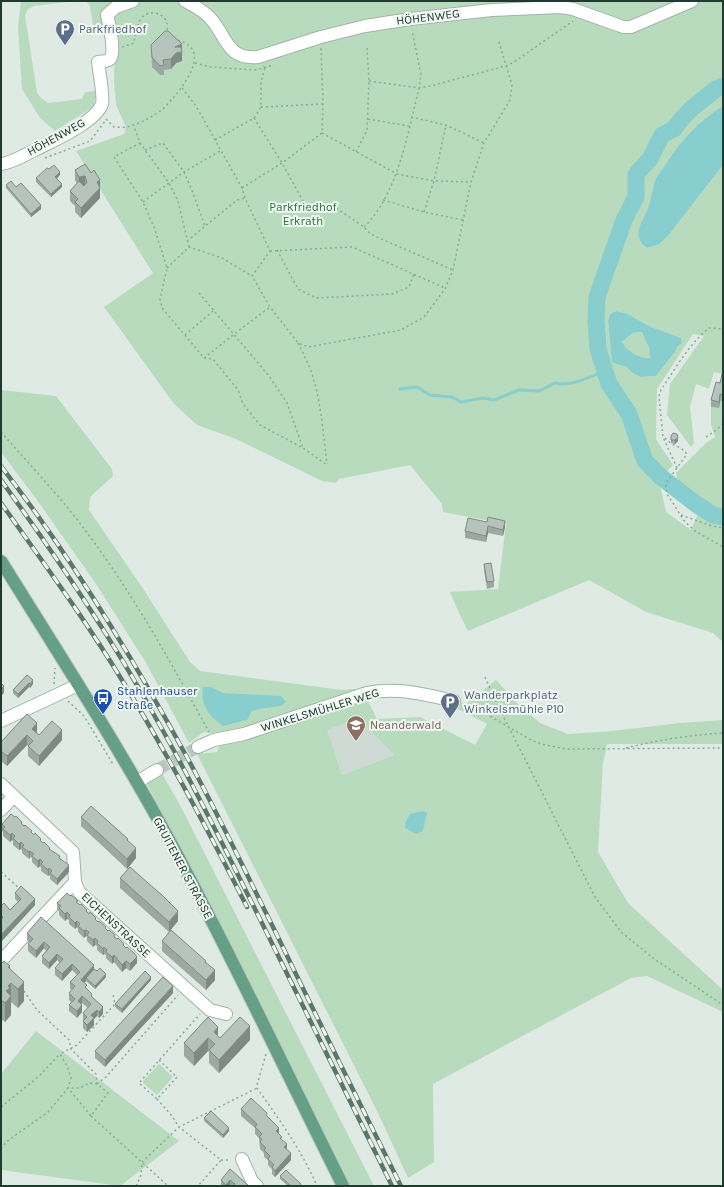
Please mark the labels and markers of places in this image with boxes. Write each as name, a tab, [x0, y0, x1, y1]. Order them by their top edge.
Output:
parking icon: Parkfriedhof	[54, 18, 76, 46]
place label: Parkfriedhof	[79, 22, 147, 36]
place label: Stahlenhauser Straße	[117, 684, 198, 712]
bus stop icon: Stahlenhauser Straße	[92, 687, 114, 715]
place label: Wanderparkplatz Winkelsmühle P10	[464, 688, 564, 716]
parking icon: Wanderparkplatz Winkelsmühle P10	[439, 691, 461, 719]
school or university icon: Neanderwald	[345, 714, 367, 742]
place label: Neanderwald	[370, 718, 442, 732]

